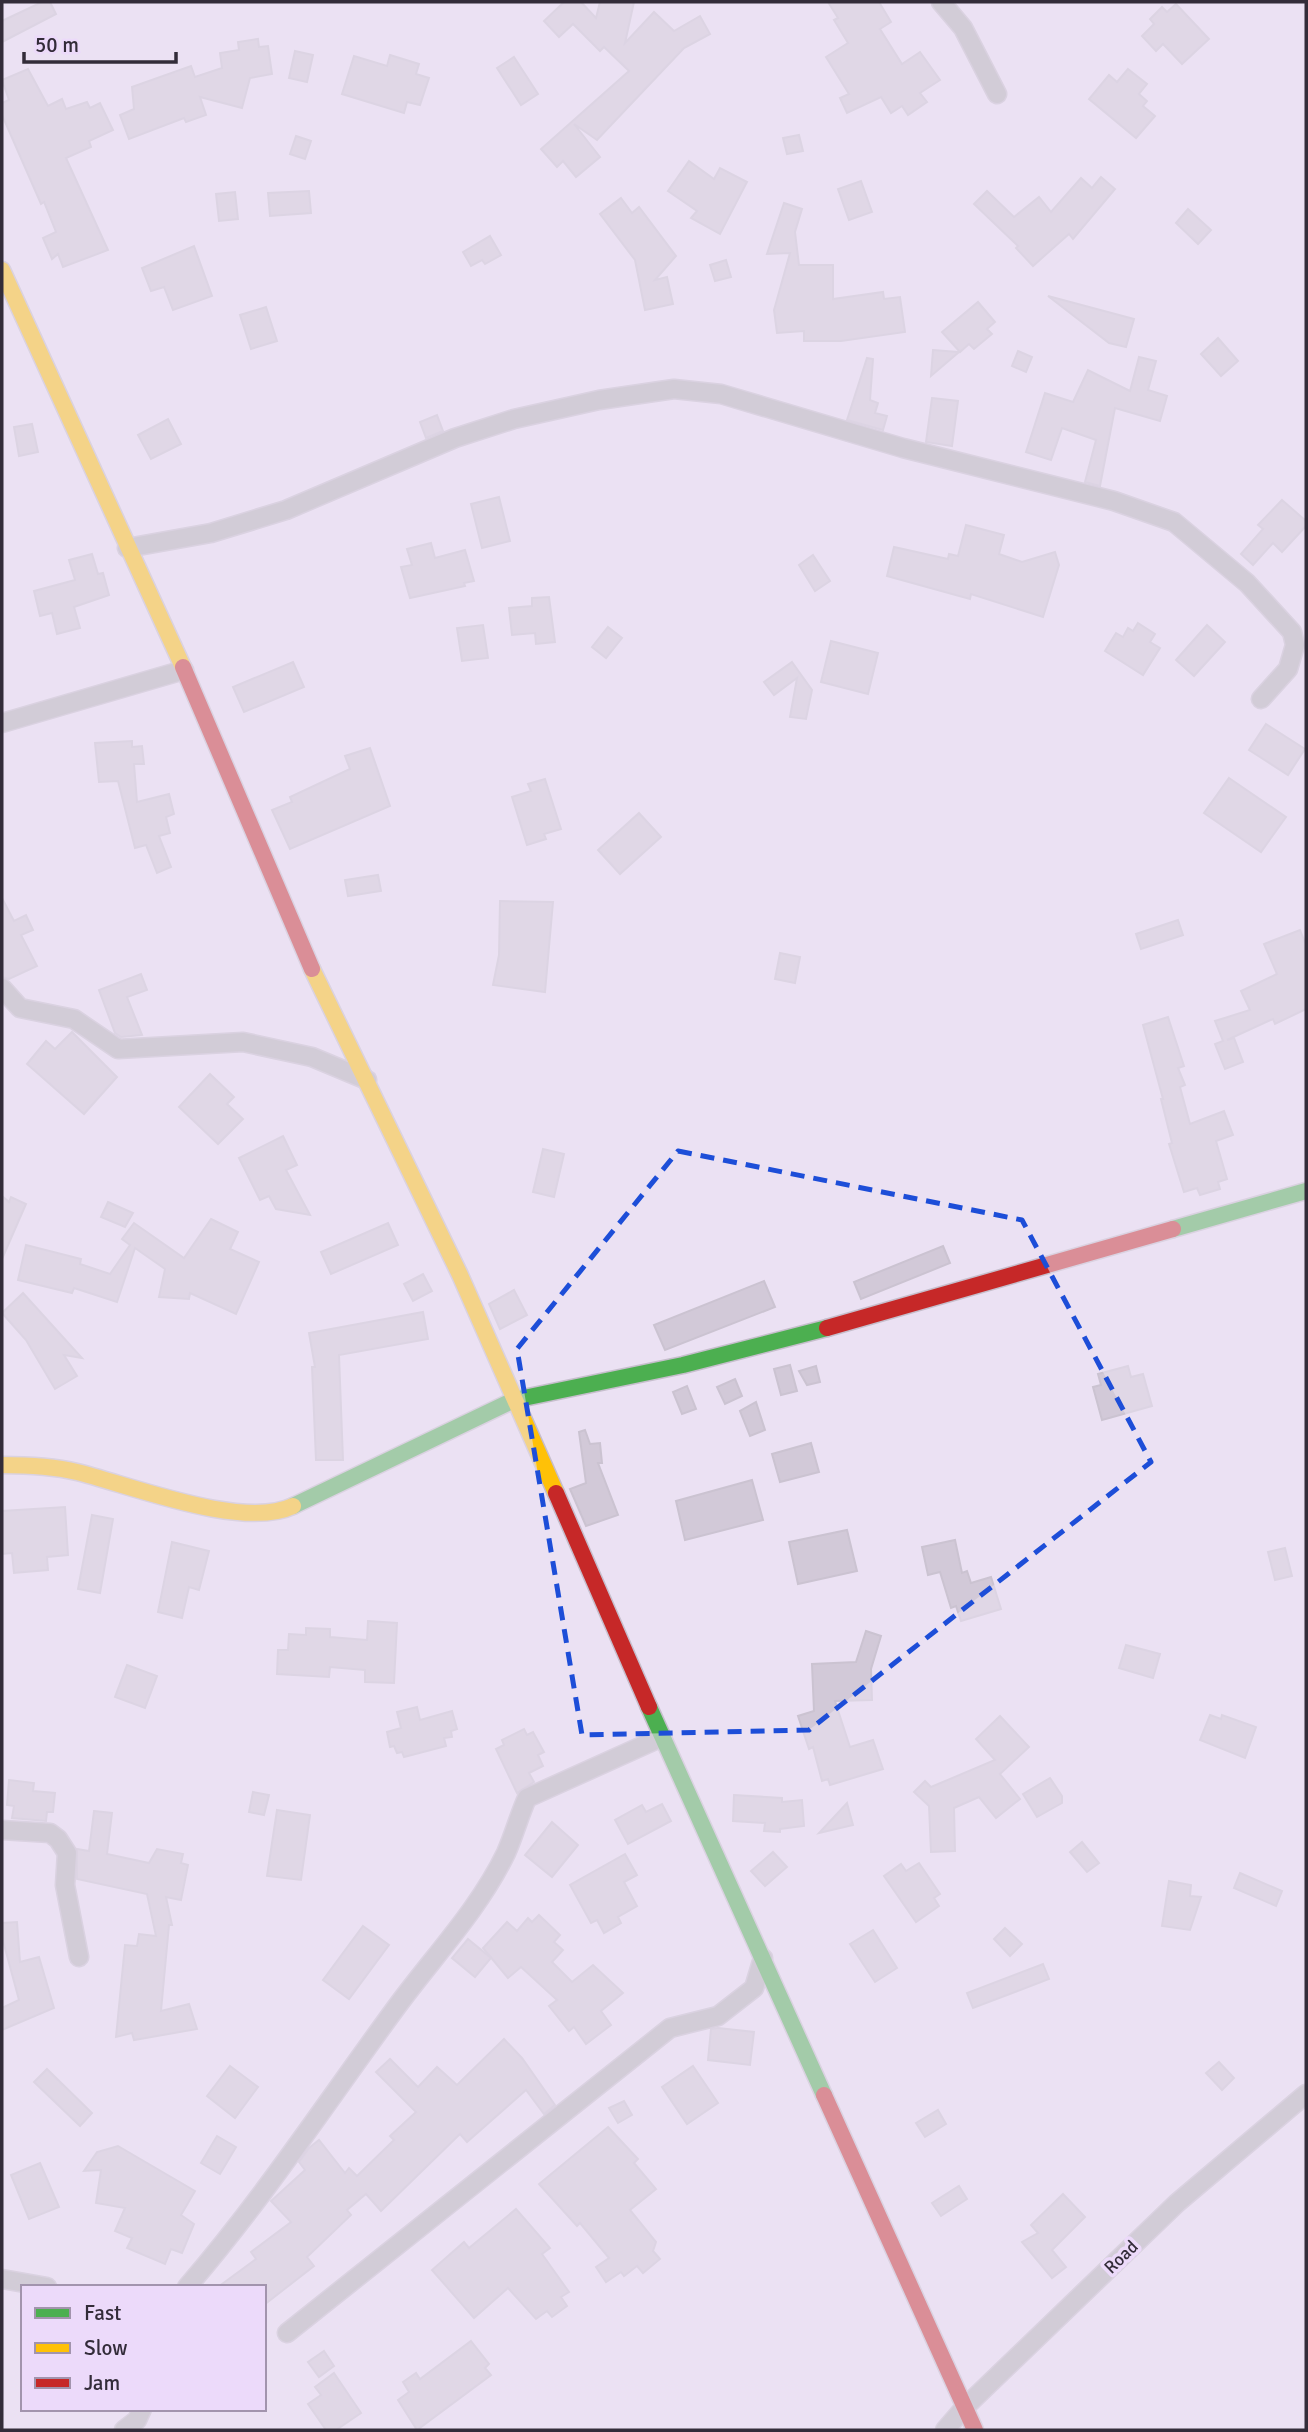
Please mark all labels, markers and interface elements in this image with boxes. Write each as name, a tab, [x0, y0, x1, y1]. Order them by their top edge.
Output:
scale bar	[24, 21, 177, 65]
text: 50 m	[35, 32, 79, 58]
street label: Road	[1100, 2236, 1142, 2278]
legend	[21, 2285, 266, 2411]
text: Fast	[84, 2300, 121, 2326]
text: Slow	[84, 2335, 128, 2361]
text: Jam	[84, 2370, 120, 2396]

